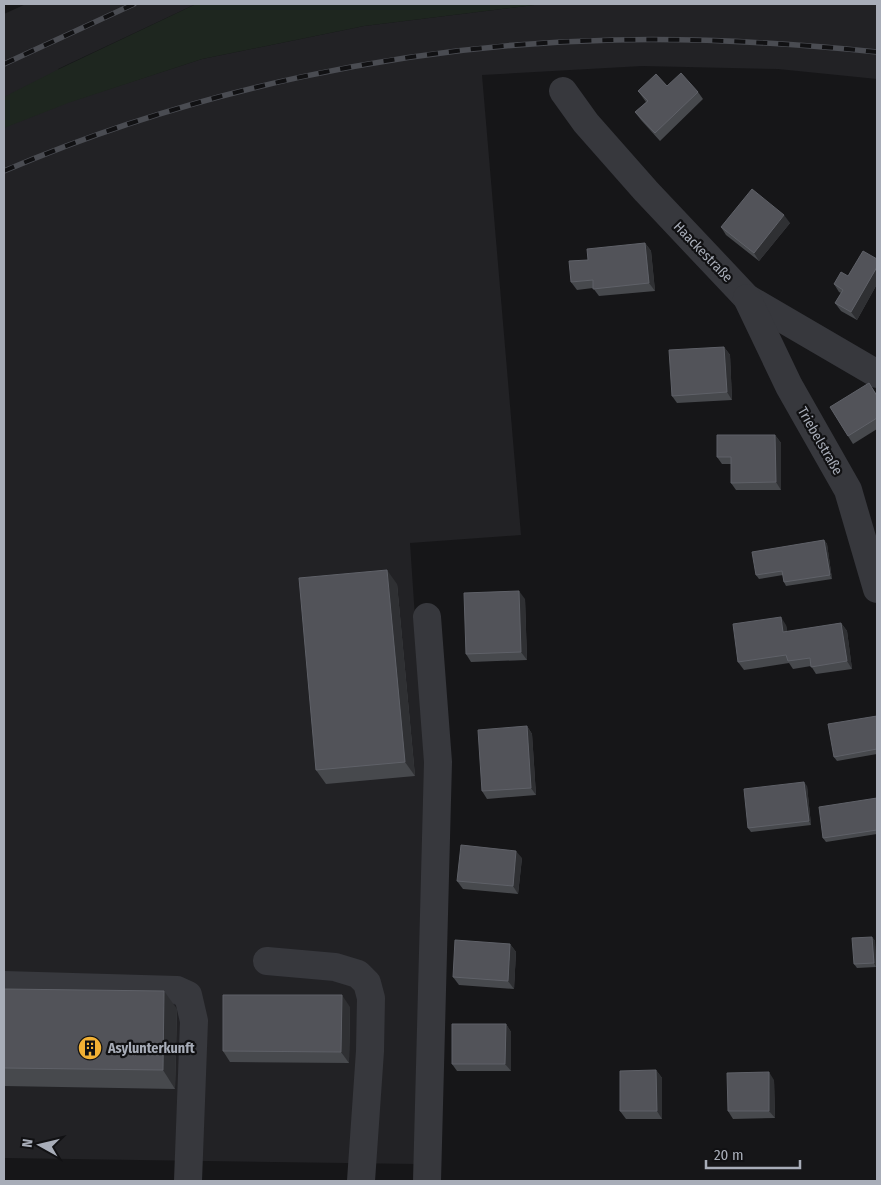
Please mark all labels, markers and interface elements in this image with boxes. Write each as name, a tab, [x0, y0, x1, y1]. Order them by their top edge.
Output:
street label: Haackestraße	[670, 218, 736, 286]
street label: Triebelstraße	[794, 404, 846, 478]
building icon: Asylunterkunft	[77, 1035, 103, 1061]
place label: Asylunterkunft	[107, 1040, 196, 1057]
north arrow	[15, 1120, 65, 1170]
text: N	[19, 1138, 37, 1149]
scale bar	[706, 1138, 800, 1170]
text: 20 m	[714, 1146, 744, 1164]

